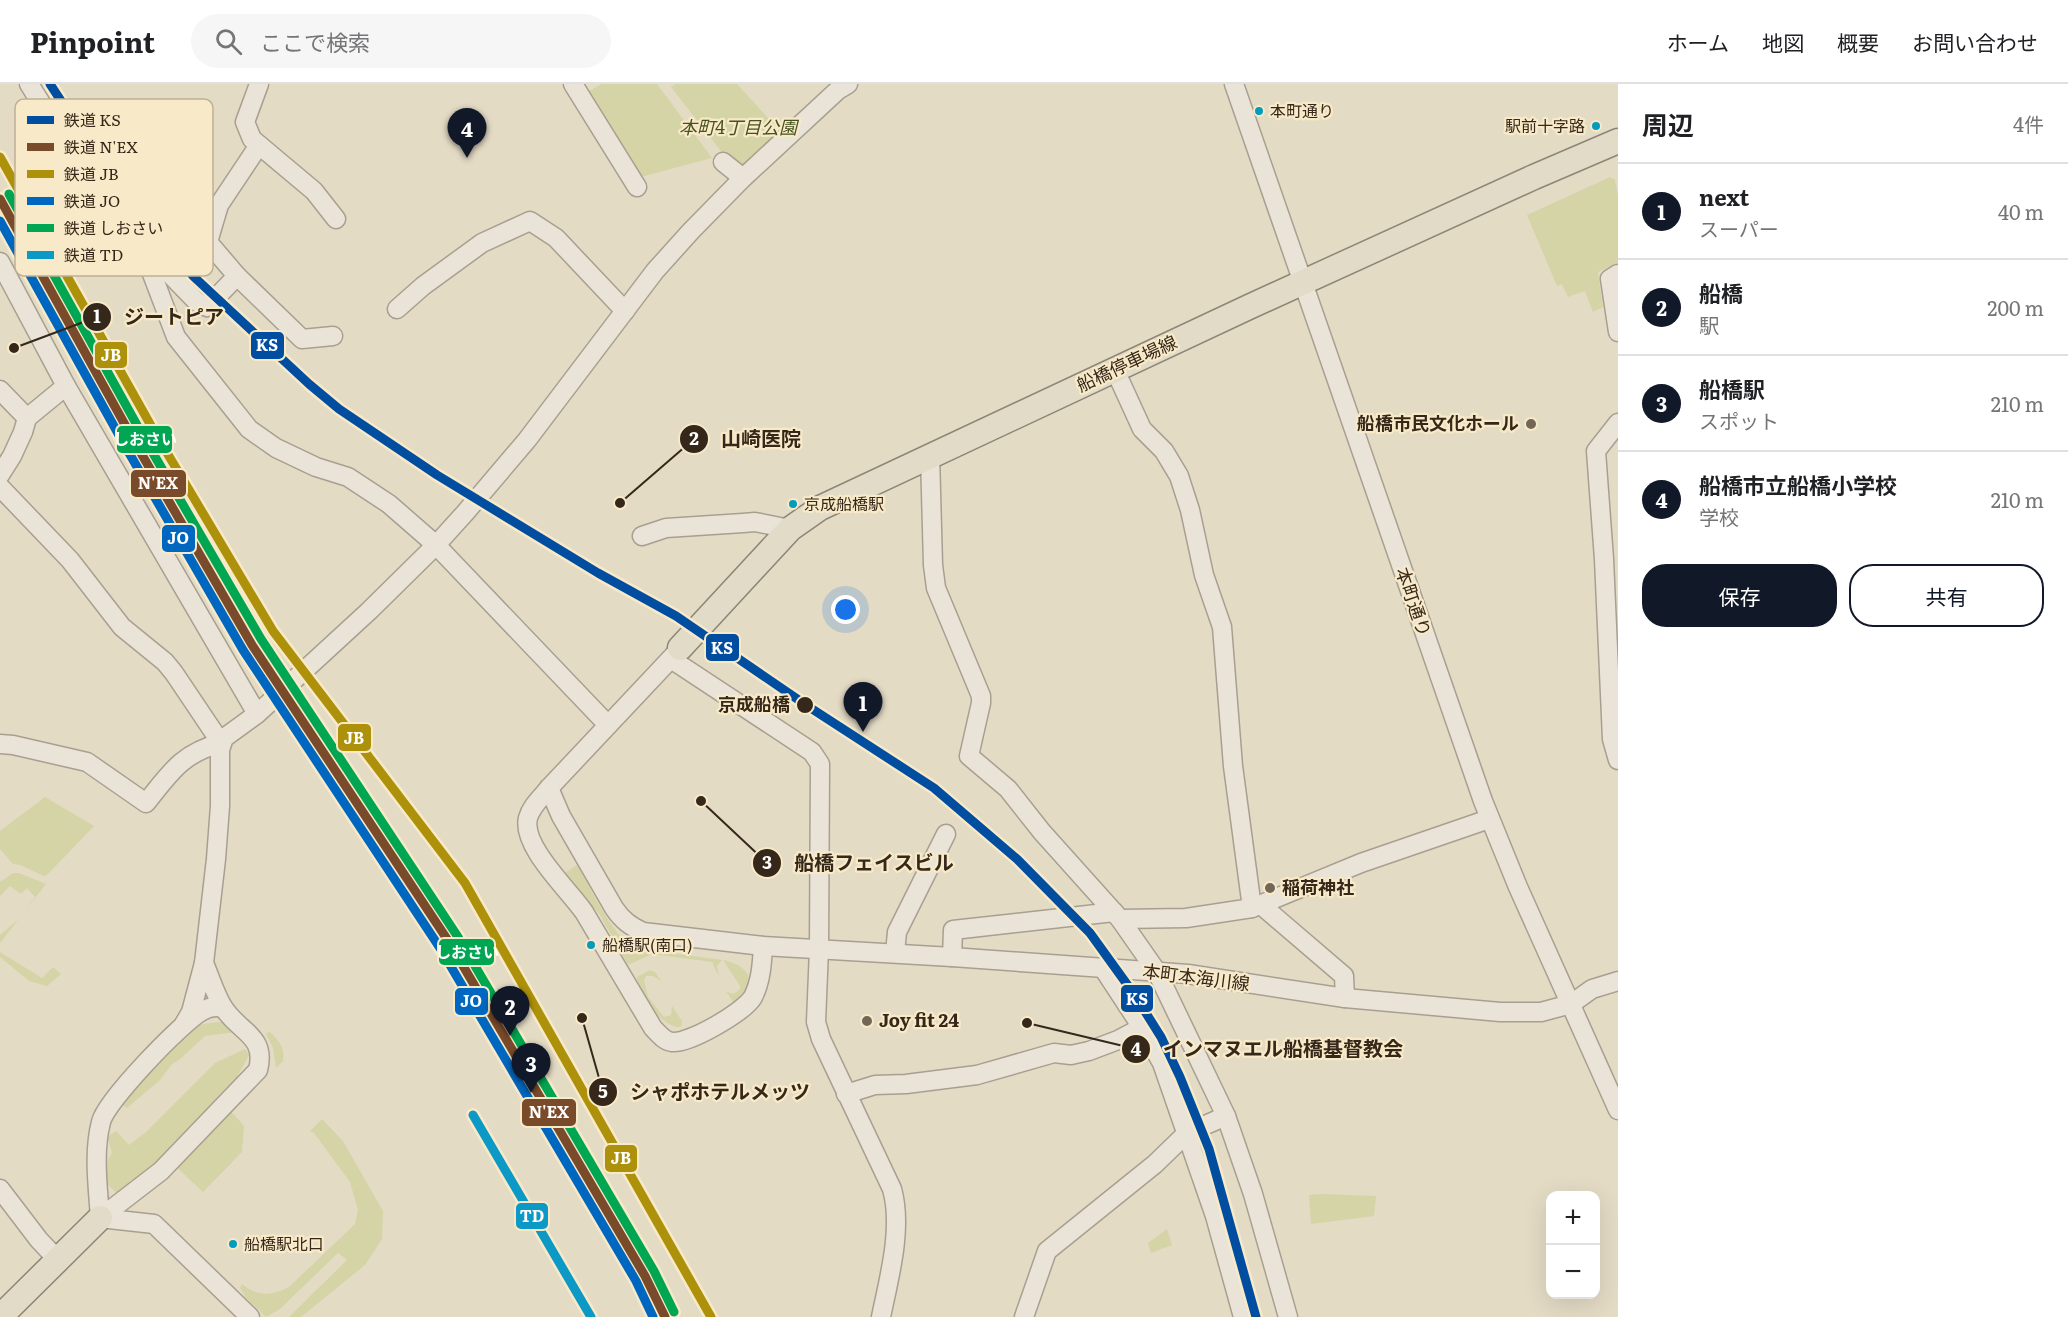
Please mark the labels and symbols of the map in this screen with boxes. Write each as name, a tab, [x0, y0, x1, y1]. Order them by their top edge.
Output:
place label: 本町通り	[1270, 98, 1334, 122]
legend	[15, 99, 213, 276]
marker: 本町通り	[1253, 105, 1265, 117]
text: 鉄道 KS	[64, 107, 121, 131]
pin: 4	[448, 109, 486, 158]
park label: 本町4丁目公園	[679, 113, 800, 140]
place label: 駅前十字路	[1505, 113, 1585, 137]
marker: 駅前十字路	[1590, 120, 1602, 132]
text: 鉄道 N'EX	[64, 134, 139, 158]
text: 鉄道 JB	[64, 161, 119, 185]
text: 鉄道 JO	[64, 188, 120, 212]
text: 鉄道 しおさい	[64, 215, 163, 239]
text: 鉄道 TD	[64, 242, 123, 266]
callout: ジートピア	[82, 298, 236, 336]
text: ジートピア	[124, 300, 224, 330]
text: 1	[93, 302, 101, 329]
street label: 船橋停車場線	[1072, 328, 1181, 398]
line badge: KS	[250, 331, 285, 360]
text: KS	[256, 332, 278, 356]
line badge: JB	[94, 341, 128, 369]
text: JB	[101, 342, 121, 366]
place label: 船橋市民文化ホール	[1357, 409, 1519, 436]
marker: 船橋市民文化ホール	[1524, 417, 1538, 431]
callout: 山崎医院	[679, 420, 813, 458]
text: 山崎医院	[721, 422, 801, 452]
text: 2	[689, 424, 699, 451]
line badge: しおさい	[116, 425, 173, 454]
text: しおさい	[113, 426, 177, 450]
line badge: N'EX	[130, 469, 187, 498]
text: N'EX	[138, 470, 178, 494]
place label: 京成船橋駅	[804, 491, 884, 515]
marker: 京成船橋駅	[787, 498, 799, 510]
line badge: JO	[161, 524, 196, 553]
text: JO	[167, 525, 189, 549]
street label: 本町通り	[1390, 563, 1439, 640]
your location	[831, 595, 860, 624]
line badge: KS	[705, 633, 740, 662]
text: KS	[711, 635, 733, 659]
pin: 1	[844, 682, 882, 732]
place label: 京成船橋	[718, 690, 790, 717]
marker: 京成船橋	[795, 695, 815, 715]
line badge: JB	[337, 723, 372, 752]
text: JB	[344, 725, 364, 749]
callout: 船橋フェイスビル	[752, 844, 966, 882]
text: 船橋フェイスビル	[794, 846, 954, 876]
text: 3	[762, 848, 772, 875]
place label: 稲荷神社	[1282, 873, 1354, 900]
marker: 稲荷神社	[1263, 881, 1277, 895]
place label: 船橋駅(南口)	[602, 932, 693, 956]
line badge: しおさい	[438, 938, 495, 966]
text: しおさい	[435, 939, 499, 963]
marker: 船橋駅(南口)	[585, 939, 597, 951]
street label: 本町本海川線	[1141, 957, 1251, 996]
line badge: KS	[1120, 984, 1154, 1013]
pin: 2	[490, 986, 530, 1036]
text: KS	[1126, 986, 1148, 1010]
line badge: JO	[454, 987, 489, 1016]
text: JO	[460, 988, 482, 1012]
place label: Joy fit 24	[879, 1006, 959, 1033]
marker: Joy fit 24	[860, 1014, 874, 1028]
callout: インマヌエル船橋基督教会	[1121, 1030, 1415, 1068]
text: インマヌエル船橋基督教会	[1163, 1032, 1403, 1062]
text: 4	[1131, 1035, 1142, 1062]
pin: 3	[512, 1044, 550, 1093]
callout: シャポホテルメッツ	[588, 1073, 822, 1111]
text: シャポホテルメッツ	[630, 1075, 810, 1105]
text: 5	[598, 1077, 608, 1104]
line badge: N'EX	[521, 1098, 577, 1127]
text: N'EX	[529, 1099, 569, 1123]
line badge: JB	[604, 1144, 638, 1173]
text: JB	[611, 1145, 631, 1169]
line badge: TD	[515, 1202, 549, 1230]
text: TD	[520, 1203, 544, 1227]
place label: 船橋駅北口	[244, 1231, 324, 1255]
marker: 船橋駅北口	[227, 1238, 239, 1250]

